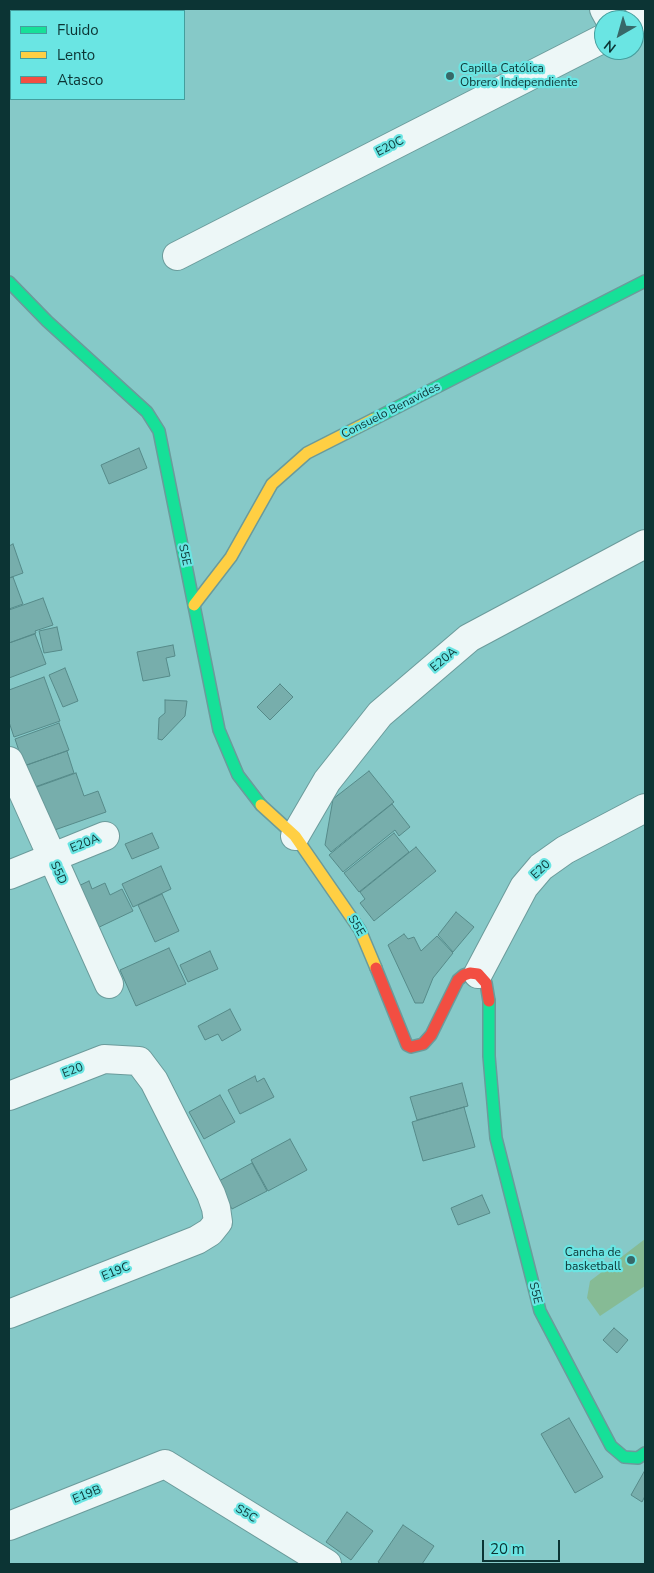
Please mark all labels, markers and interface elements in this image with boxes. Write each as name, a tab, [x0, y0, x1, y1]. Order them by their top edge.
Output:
legend	[10, 10, 185, 100]
north arrow	[594, 10, 644, 60]
text: Fluido	[57, 20, 99, 40]
text: N	[600, 36, 620, 57]
text: Lento	[57, 45, 95, 65]
place label: Capilla Católica Obrero Independiente	[460, 62, 578, 90]
text: Atasco	[57, 70, 103, 90]
marker: Capilla Católica Obrero Independiente	[444, 70, 456, 82]
street label: E20C	[374, 134, 406, 160]
street label: Consuelo Benavides	[339, 380, 443, 442]
street label: S5E	[175, 543, 193, 567]
street label: E20A	[428, 645, 460, 675]
street label: E20A	[68, 832, 102, 856]
street label: E20	[528, 857, 554, 883]
street label: S5D	[47, 859, 69, 887]
street label: S5E	[344, 913, 368, 939]
street label: E20	[60, 1060, 86, 1082]
place label: Cancha de basketball	[565, 1246, 621, 1274]
marker: Cancha de basketball	[625, 1254, 637, 1266]
street label: E19C	[100, 1260, 132, 1284]
street label: S5E	[525, 1281, 545, 1305]
street label: E19B	[71, 1483, 103, 1507]
street label: S5C	[233, 1502, 259, 1526]
scale bar	[484, 1530, 562, 1562]
text: 20 m	[490, 1539, 525, 1559]

